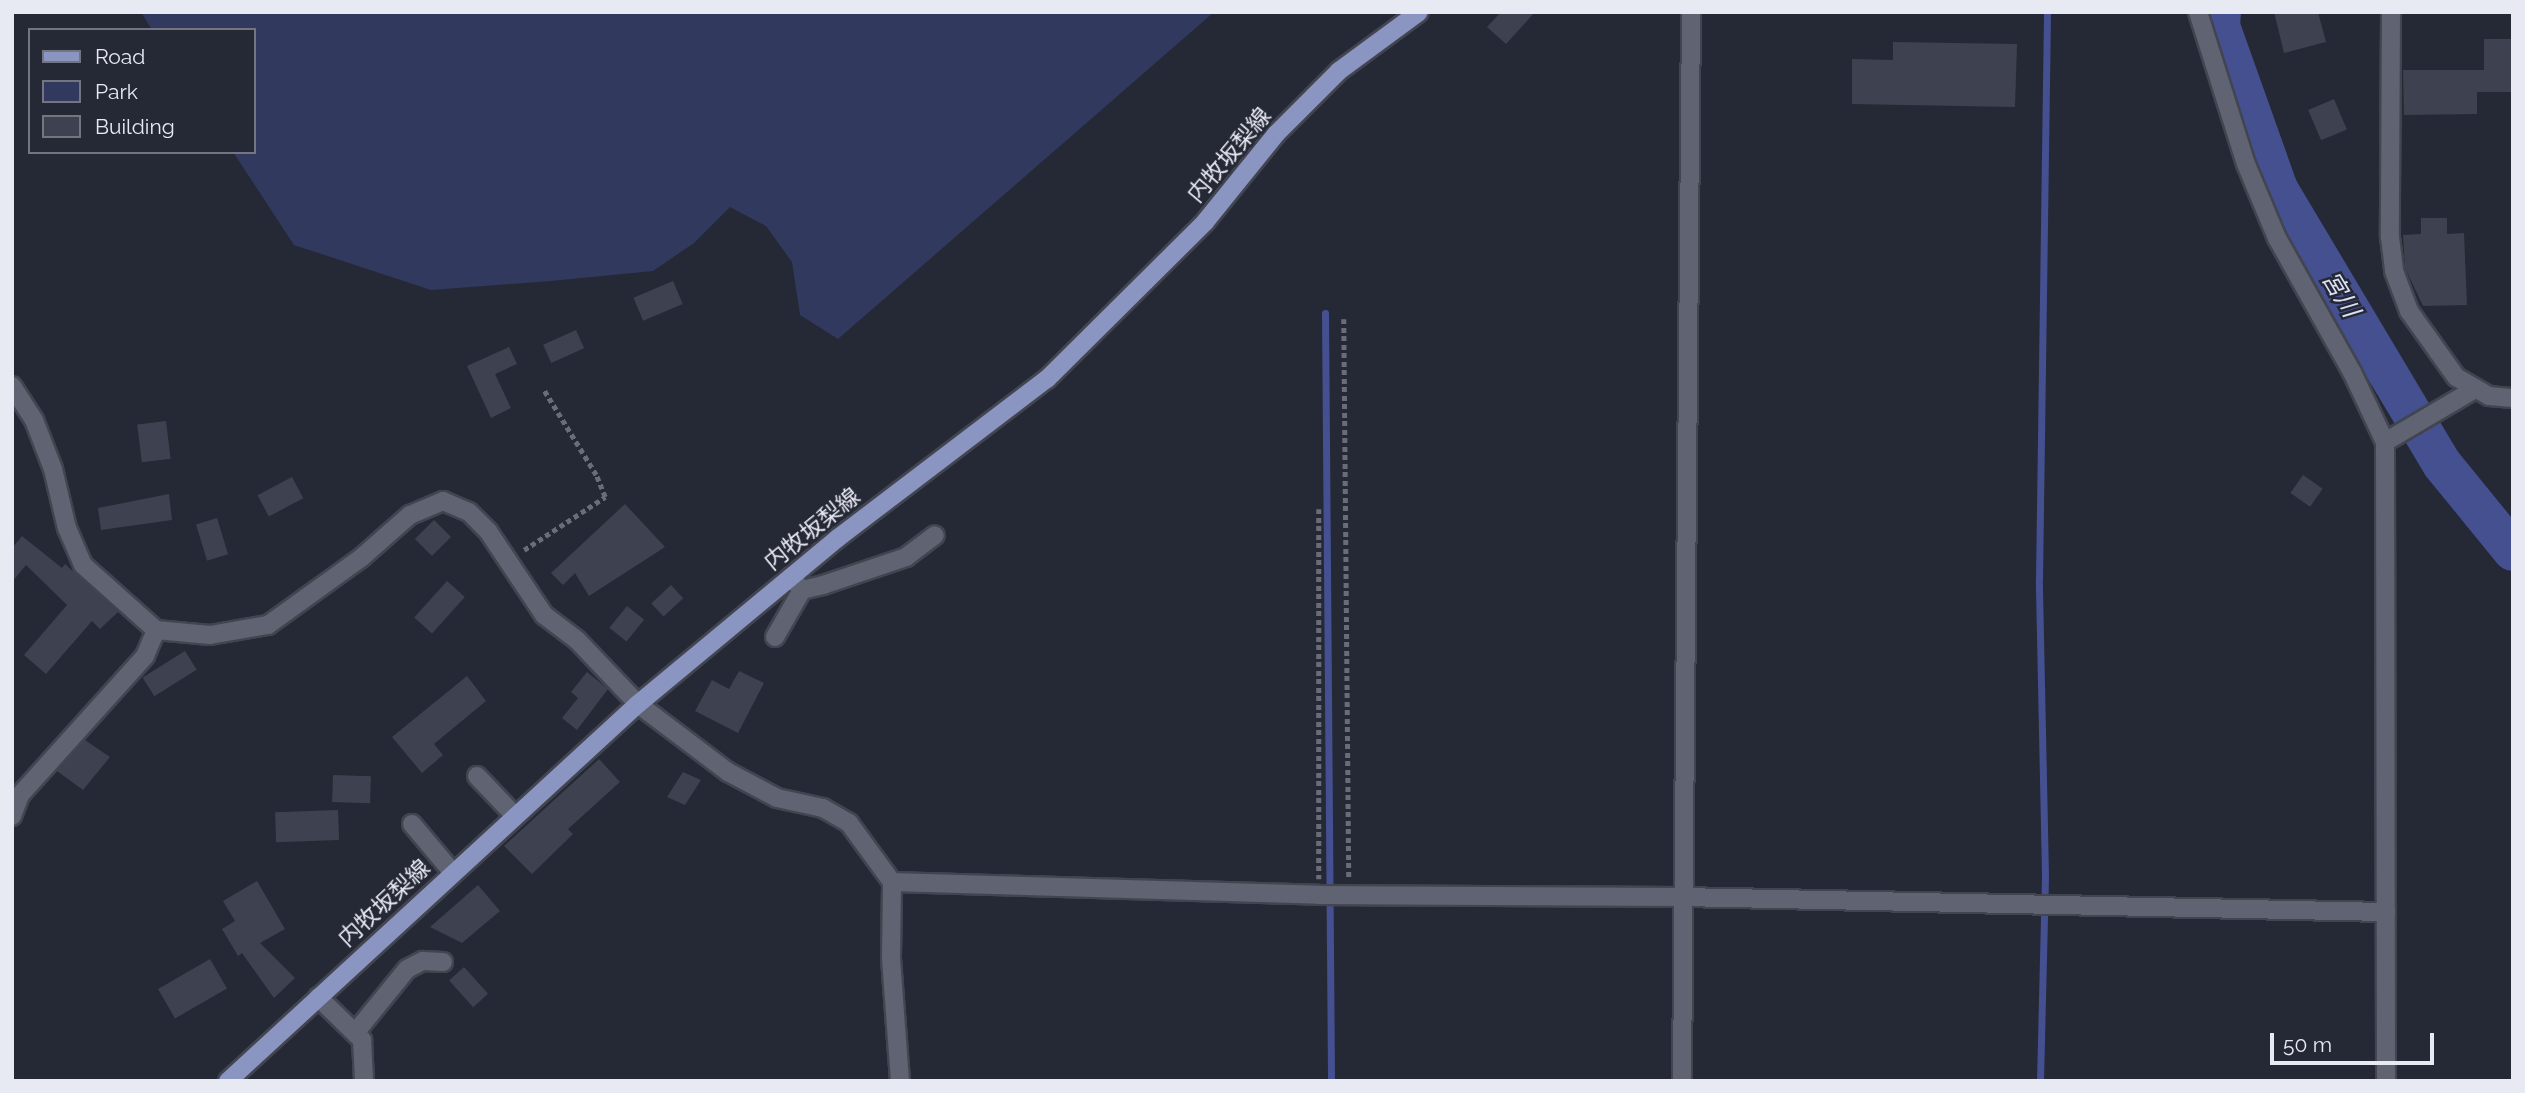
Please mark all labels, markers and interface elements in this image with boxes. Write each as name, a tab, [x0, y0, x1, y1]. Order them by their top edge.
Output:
legend	[28, 28, 256, 154]
text: Road	[95, 44, 145, 69]
text: Park	[95, 79, 138, 104]
street label: 内牧坂梨線	[1181, 102, 1277, 208]
text: Building	[95, 114, 175, 139]
water label: 宮川	[2316, 266, 2366, 322]
street label: 内牧坂梨線	[759, 482, 865, 576]
street label: 内牧坂梨線	[333, 854, 435, 952]
scale bar	[2273, 1020, 2438, 1064]
text: 50 m	[2283, 1032, 2332, 1057]

